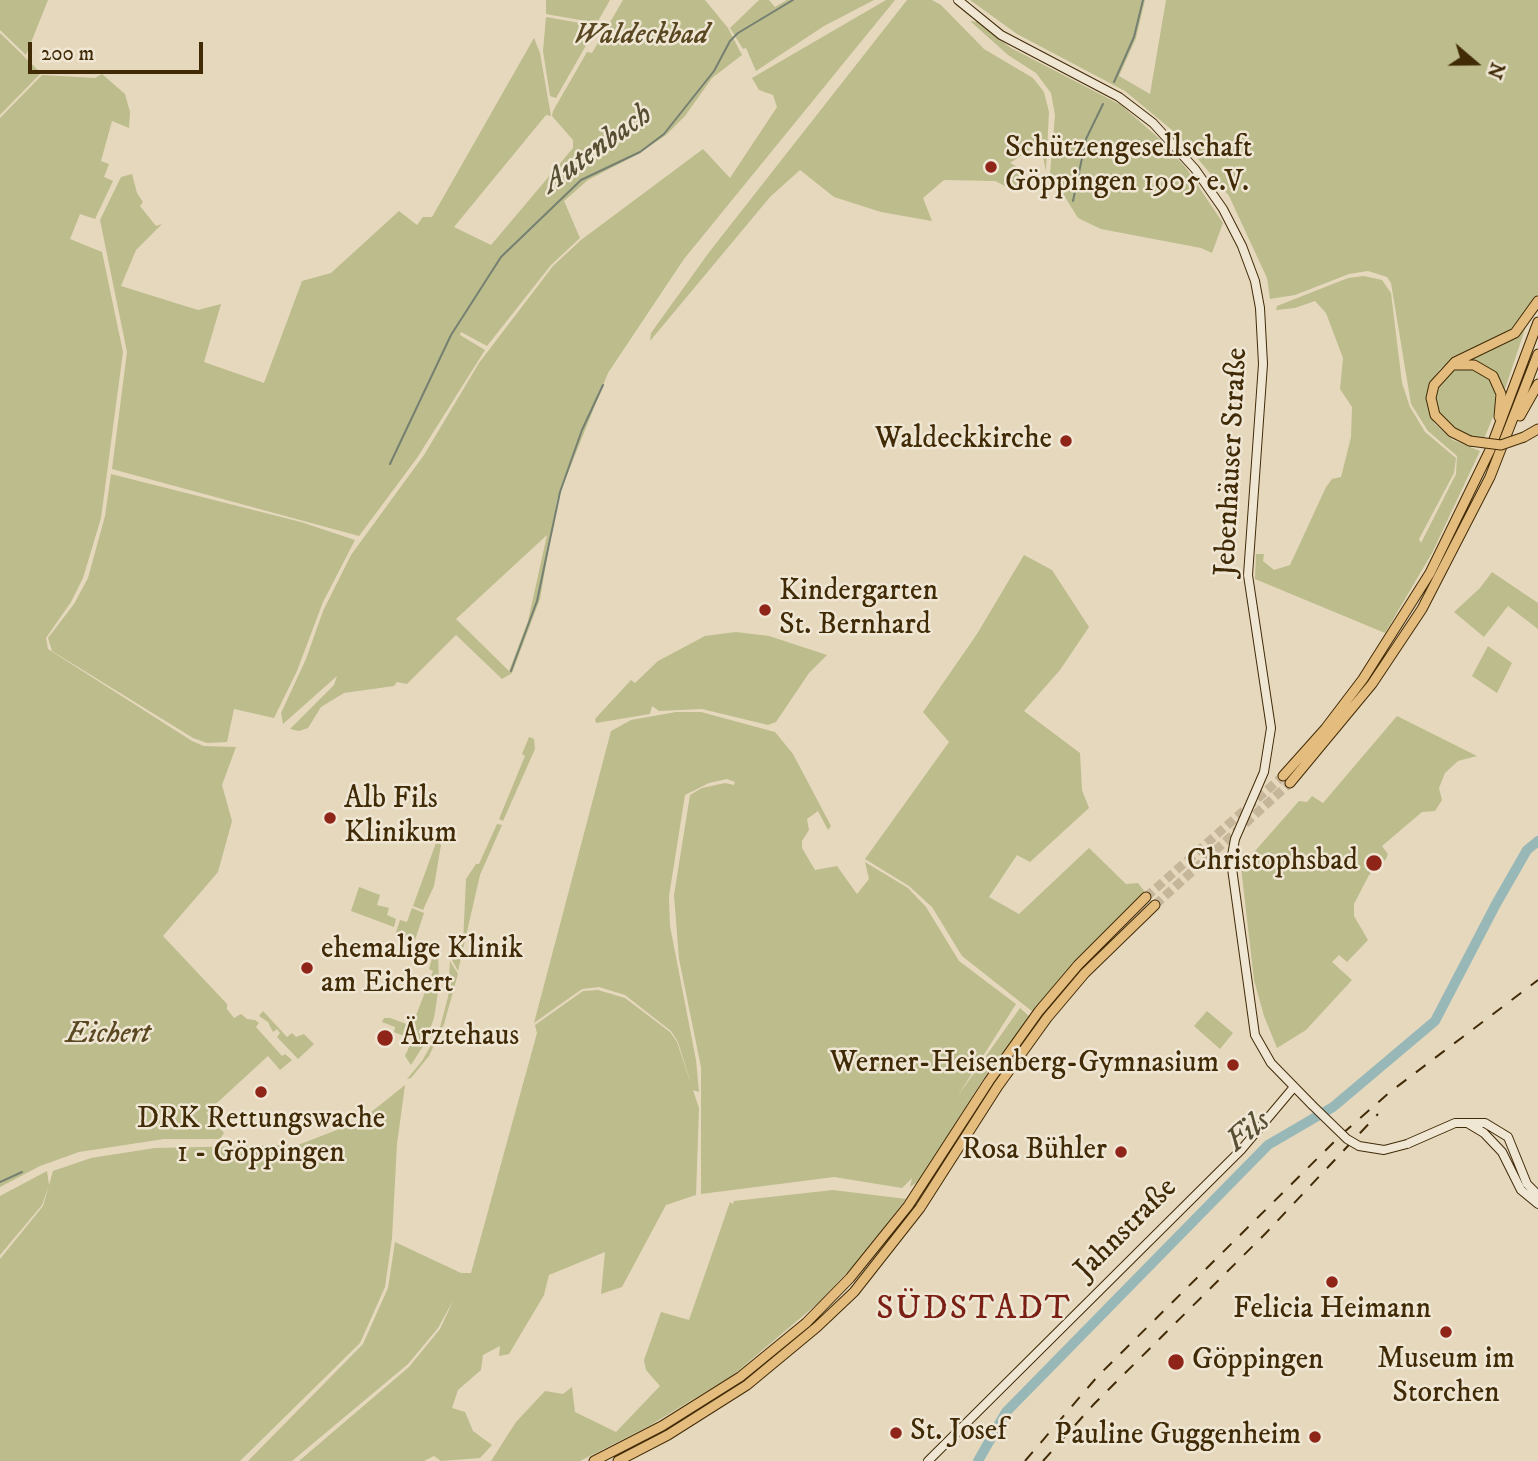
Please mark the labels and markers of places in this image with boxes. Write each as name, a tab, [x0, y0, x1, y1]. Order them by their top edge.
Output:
place label: Schützengesellschaft Göppingen 1905 e.V.	[1005, 132, 1252, 202]
marker: Schützengesellschaft Göppingen 1905 e.V.	[983, 159, 999, 175]
place label: Waldeckkirche	[875, 423, 1052, 459]
marker: Waldeckkirche	[1058, 433, 1074, 449]
place label: Kindergarten St. Bernhard	[779, 575, 938, 646]
marker: Kindergarten St. Bernhard	[757, 602, 773, 618]
place label: Alb Fils Klinikum	[344, 783, 457, 854]
marker: Alb Fils Klinikum	[322, 810, 338, 826]
place label: Christophsbad	[1187, 845, 1358, 881]
marker: Christophsbad	[1364, 853, 1384, 873]
place label: ehemalige Klinik am Eichert	[321, 933, 523, 1004]
marker: ehemalige Klinik am Eichert	[299, 960, 315, 976]
place label: Ärztehaus	[401, 1020, 519, 1056]
marker: Ärztehaus	[375, 1028, 395, 1048]
place label: Werner-Heisenberg-Gymnasium	[830, 1047, 1219, 1083]
marker: Werner-Heisenberg-Gymnasium	[1225, 1057, 1241, 1073]
marker: DRK Rettungswache 1 - Göppingen	[253, 1084, 269, 1100]
place label: DRK Rettungswache 1 - Göppingen	[137, 1103, 385, 1174]
place label: Rosa Bühler	[962, 1134, 1107, 1170]
marker: Rosa Bühler	[1113, 1144, 1129, 1160]
marker: Felicia Heimann	[1324, 1274, 1340, 1290]
place label: Felicia Heimann	[1233, 1293, 1431, 1329]
marker: Museum im Storchen	[1438, 1324, 1454, 1340]
place label: Museum im Storchen	[1377, 1343, 1515, 1414]
place label: Göppingen	[1192, 1344, 1324, 1380]
marker: Göppingen	[1166, 1352, 1186, 1372]
place label: St. Josef	[910, 1415, 1007, 1451]
place label: Pauline Guggenheim	[1054, 1419, 1301, 1455]
marker: St. Josef	[888, 1425, 904, 1441]
marker: Pauline Guggenheim	[1307, 1429, 1323, 1445]

